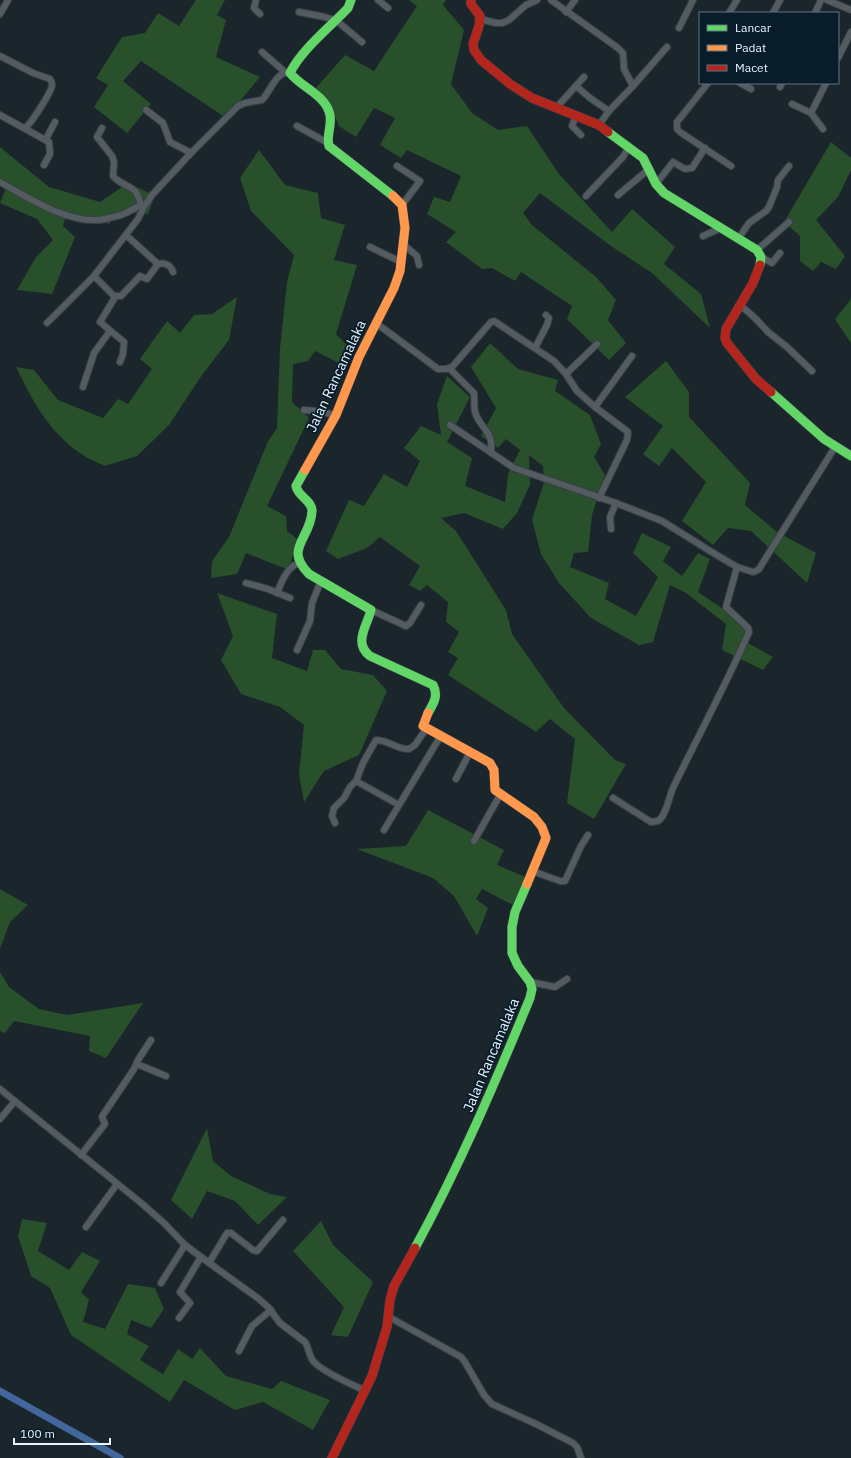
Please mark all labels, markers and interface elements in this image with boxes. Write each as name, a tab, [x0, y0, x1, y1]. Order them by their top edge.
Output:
legend	[699, 12, 839, 84]
text: Lancar	[735, 20, 772, 35]
text: Padat	[735, 40, 766, 55]
text: Macet	[735, 60, 768, 75]
street label: Jalan Rancamalaka	[302, 317, 370, 435]
street label: Jalan Rancamalaka	[459, 995, 523, 1115]
scale bar	[14, 1420, 110, 1446]
text: 100 m	[20, 1426, 55, 1441]

